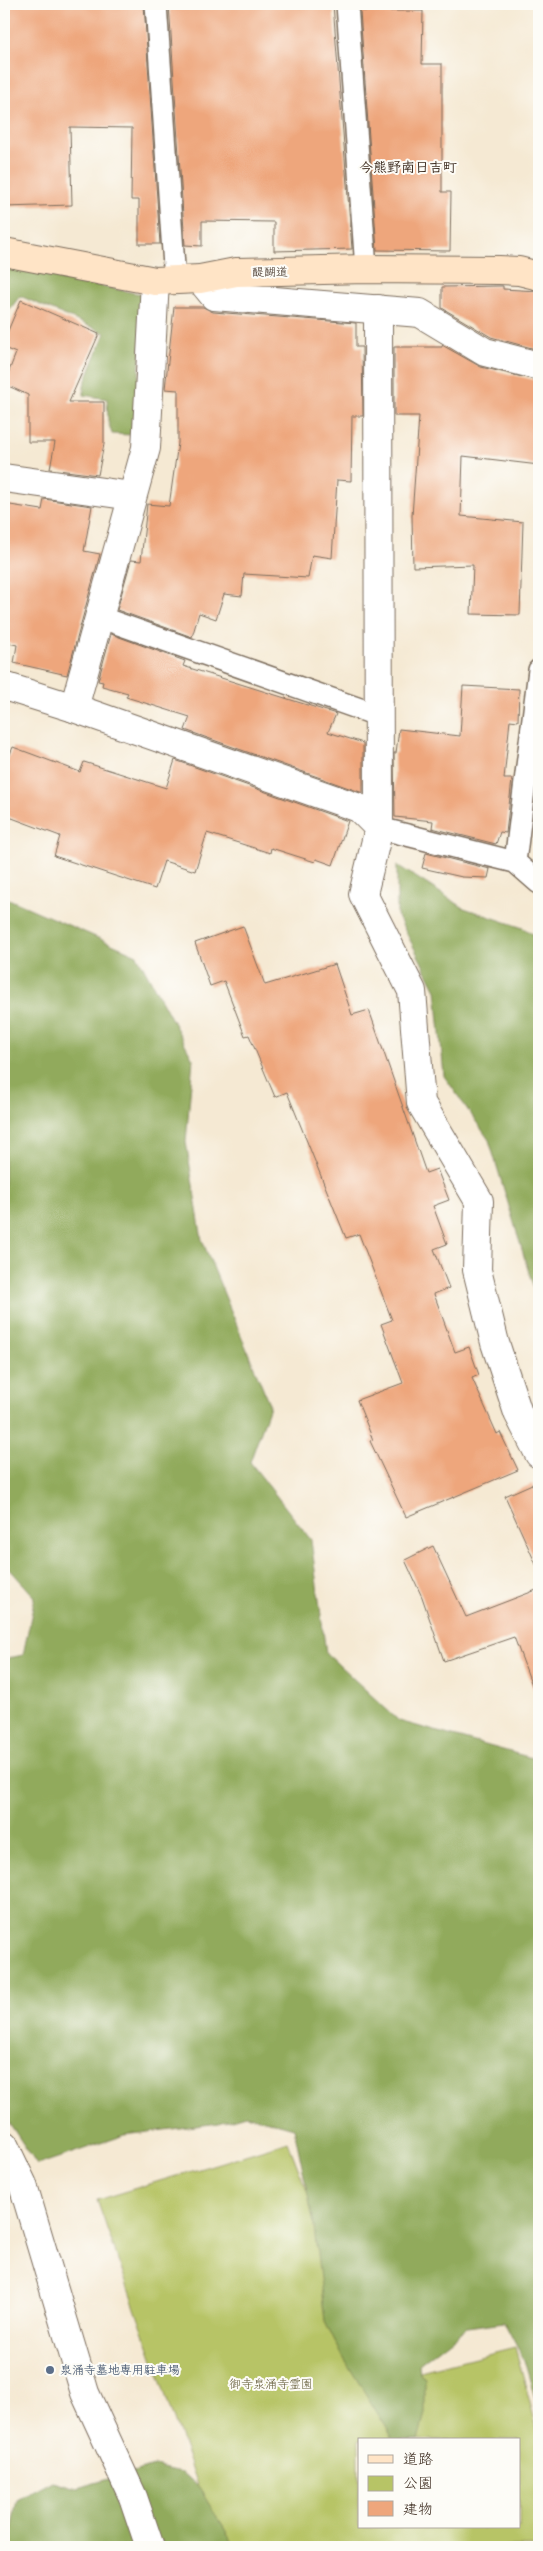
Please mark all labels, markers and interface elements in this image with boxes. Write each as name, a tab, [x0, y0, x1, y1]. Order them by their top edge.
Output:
district label: 今熊野南日吉町	[359, 159, 457, 176]
street label: 醍醐道	[252, 265, 288, 280]
place label: 泉涌寺墓地専用駐車場	[60, 2363, 180, 2378]
marker: 泉涌寺墓地専用駐車場	[44, 2364, 56, 2376]
park label: 御寺泉涌寺霊園	[229, 2377, 313, 2392]
legend	[358, 2438, 520, 2528]
text: 道路	[403, 2450, 433, 2469]
text: 公園	[403, 2474, 433, 2493]
text: 建物	[403, 2500, 433, 2519]

